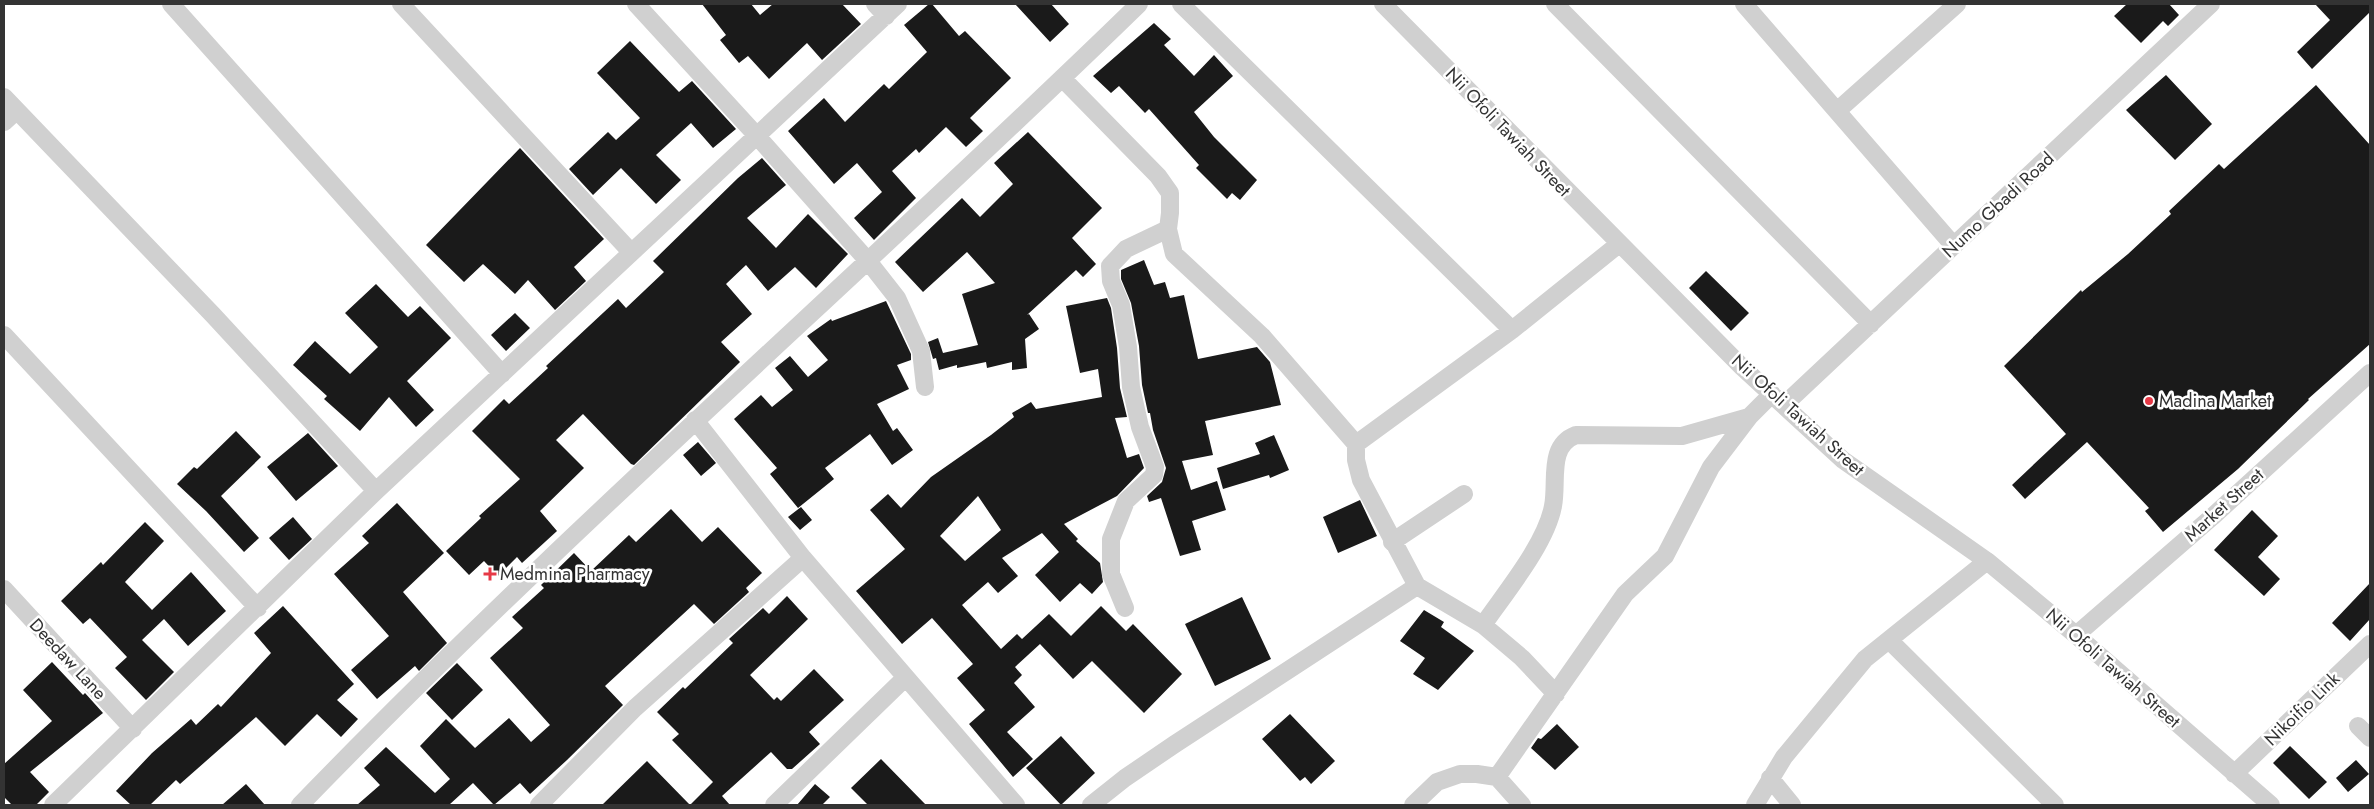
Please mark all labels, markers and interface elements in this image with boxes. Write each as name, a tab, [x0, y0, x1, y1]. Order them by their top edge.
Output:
street label: Nii Ofoli Tawiah Street	[1439, 62, 1577, 203]
street label: Numo Gbadi Road	[1936, 146, 2060, 264]
street label: Nii Ofoli Tawiah Street	[1726, 348, 1871, 482]
place label: Madina Market	[2159, 388, 2272, 414]
marker: Madina Market	[2143, 395, 2155, 407]
street label: Market Street	[2179, 462, 2270, 548]
place label: Medmina Pharmacy	[500, 561, 650, 587]
marker: Medmina Pharmacy	[484, 568, 496, 580]
street label: Nii Ofoli Tawiah Street	[2040, 602, 2186, 734]
street label: Deedaw Lane	[23, 613, 113, 705]
street label: Nikoifio Link	[2258, 666, 2346, 752]

